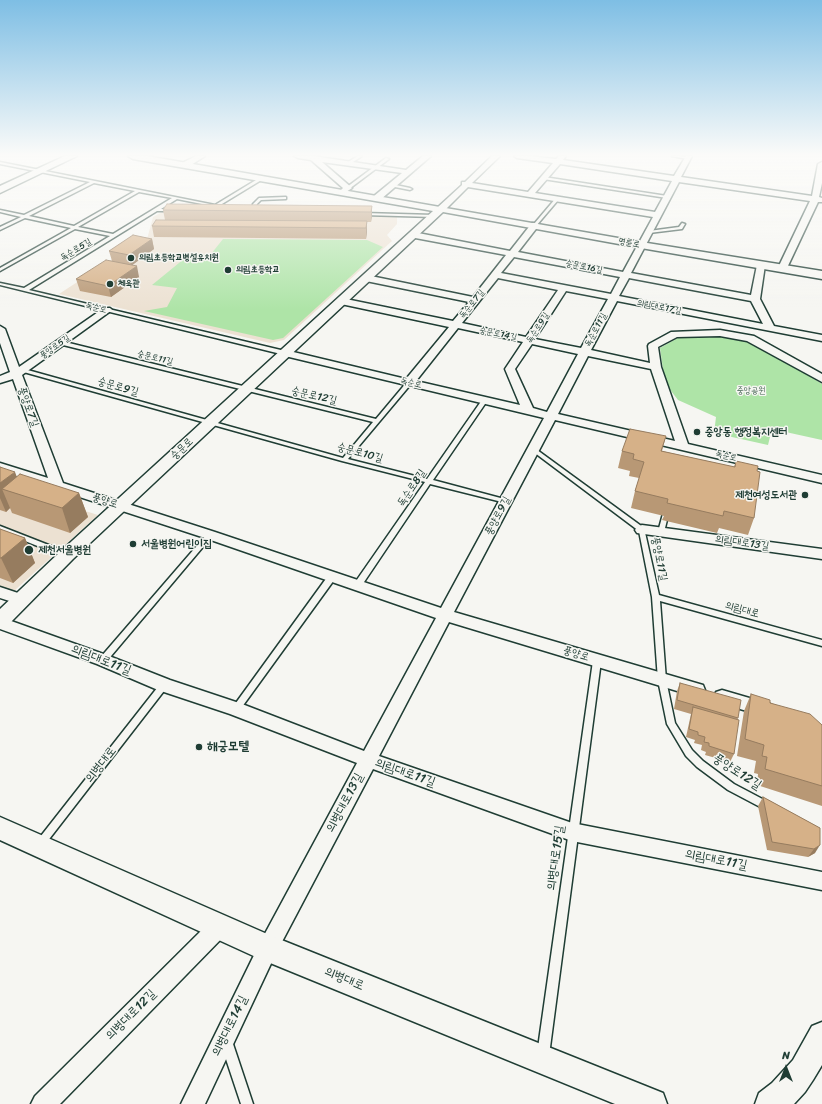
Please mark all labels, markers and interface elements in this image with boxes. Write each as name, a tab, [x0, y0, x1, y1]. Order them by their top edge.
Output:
street label: 독순로5길	[58, 236, 94, 264]
street label: 명륜로	[617, 236, 641, 250]
marker: 의림초등학교병설유치원	[126, 253, 136, 263]
place label: 의림초등학교병설유치원	[139, 253, 219, 263]
street label: 숭문로16길	[564, 258, 604, 276]
marker: 의림초등학교	[223, 265, 233, 275]
place label: 의림초등학교	[236, 265, 279, 275]
marker: 체육관	[105, 279, 115, 289]
place label: 체육관	[118, 279, 140, 289]
street label: 독순로7길	[457, 287, 487, 321]
street label: 의림대로17길	[636, 297, 682, 317]
street label: 독순로	[84, 300, 108, 316]
street label: 독순로9길	[524, 311, 552, 345]
street label: 독순로11길	[583, 311, 609, 349]
street label: 숭문로14길	[478, 325, 518, 343]
street label: 풍양로5길	[38, 333, 72, 361]
street label: 숭문로11길	[136, 348, 174, 368]
street label: 숭문로9길	[96, 375, 140, 399]
street label: 독순로	[399, 375, 423, 391]
street label: 숭문로12길	[290, 384, 338, 408]
street label: 풍양로7길	[15, 385, 41, 429]
park label: 중앙공원	[737, 386, 765, 396]
place label: 중앙동 행정복지센터	[705, 425, 788, 439]
marker: 중앙동 행정복지센터	[692, 427, 702, 437]
street label: 숭문로	[168, 435, 196, 463]
street label: 숭문로10길	[336, 441, 384, 465]
street label: 독순로	[714, 448, 738, 464]
street label: 독순로8길	[395, 467, 429, 509]
place label: 제천여성도서관	[735, 488, 797, 502]
marker: 제천여성도서관	[800, 490, 810, 500]
street label: 풍양로	[90, 491, 120, 511]
street label: 풍양로9길	[482, 494, 514, 538]
street label: 의림대로13길	[714, 533, 770, 553]
street label: 풍양로11길	[648, 536, 670, 582]
place label: 서울병원어린이집	[141, 537, 212, 551]
marker: 서울병원어린이집	[128, 539, 138, 549]
place label: 제천서울병원	[38, 543, 91, 557]
marker: 제천서울병원	[23, 544, 35, 556]
street label: 의림대로	[723, 599, 761, 621]
street label: 의림대로11길	[69, 641, 133, 679]
street label: 풍양로	[561, 644, 591, 664]
place label: 해궁모텔	[207, 739, 249, 755]
marker: 해궁모텔	[194, 742, 204, 752]
street label: 의병대로	[82, 744, 120, 786]
street label: 풍양로12길	[710, 751, 764, 793]
street label: 의림대로11길	[372, 755, 438, 791]
street label: 의병대로13길	[323, 771, 367, 835]
street label: 의병대로15길	[544, 824, 568, 892]
street label: 의림대로11길	[683, 846, 749, 874]
street label: 의병대로	[322, 964, 366, 994]
street label: 의병대로12길	[102, 986, 160, 1044]
street label: 의병대로14길	[209, 993, 251, 1059]
text: N	[782, 1046, 790, 1065]
north arrow	[766, 1048, 806, 1088]

